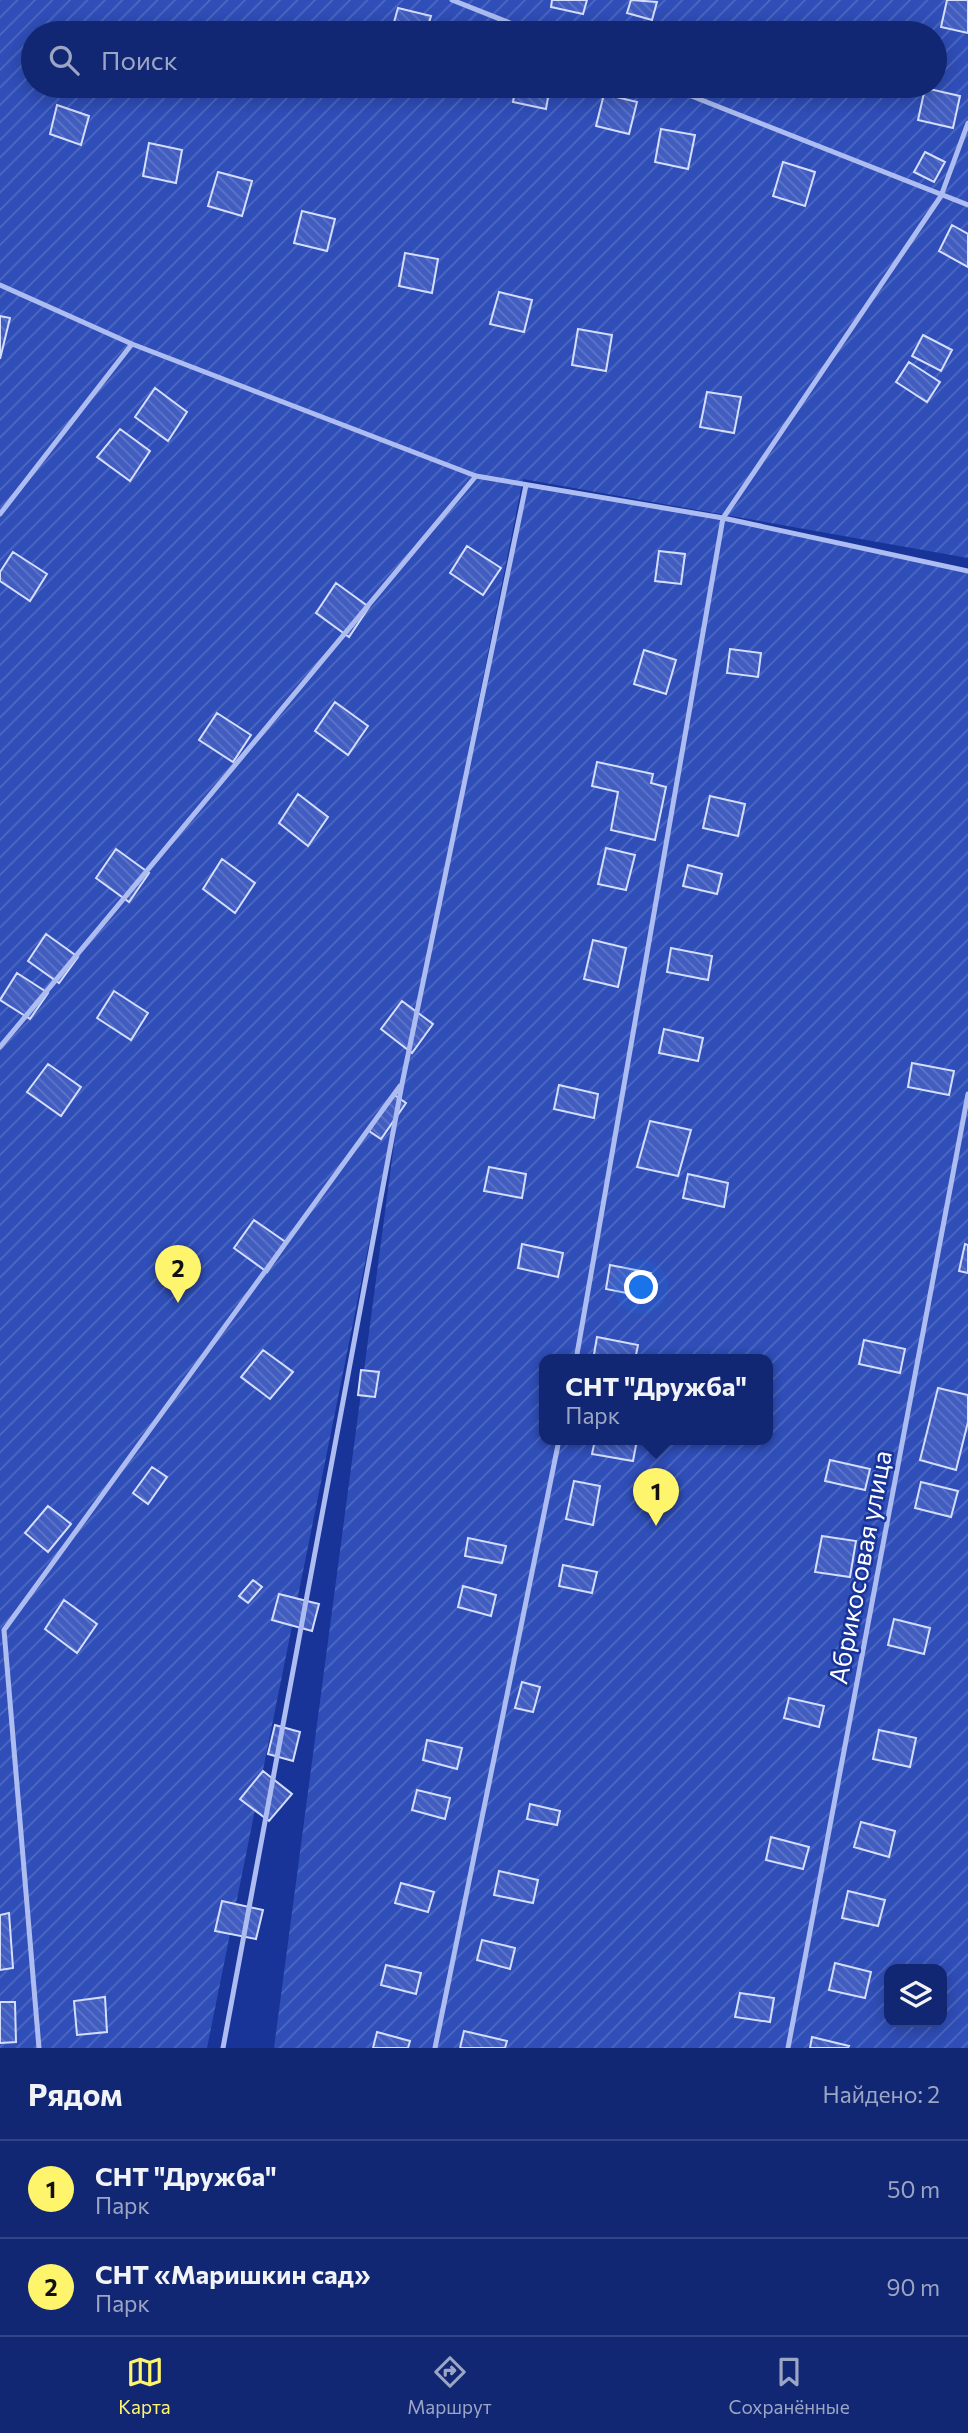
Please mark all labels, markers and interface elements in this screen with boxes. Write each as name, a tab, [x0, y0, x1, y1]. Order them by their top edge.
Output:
search box	[21, 21, 947, 98]
icon: search	[45, 41, 83, 79]
text: Поиск	[101, 44, 178, 75]
pin: 2	[155, 1245, 201, 1303]
your location	[624, 1270, 658, 1304]
popup	[539, 1354, 773, 1445]
text: СНТ "Дружба"	[565, 1370, 747, 1401]
text: Парк	[565, 1401, 620, 1429]
street label: Абрикосовая улица	[821, 1447, 897, 1687]
pin: 1	[633, 1468, 679, 1526]
map controls	[884, 1964, 947, 2027]
button: layers	[884, 1964, 947, 2027]
text: Рядом	[28, 2075, 122, 2112]
text: Найдено: 2	[823, 2080, 940, 2108]
text: СНТ "Дружба"	[95, 2160, 276, 2191]
text: 1	[46, 2175, 56, 2203]
text: 50 m	[887, 2175, 940, 2203]
text: Парк	[95, 2191, 150, 2219]
text: СНТ «Маришкин сад»	[95, 2258, 370, 2289]
text: 2	[44, 2273, 58, 2301]
text: 90 m	[887, 2273, 940, 2301]
text: Парк	[95, 2289, 150, 2317]
tab: Карта	[118, 2353, 171, 2418]
tab: Маршрут	[407, 2353, 492, 2418]
tab: Сохранённые	[728, 2353, 850, 2418]

